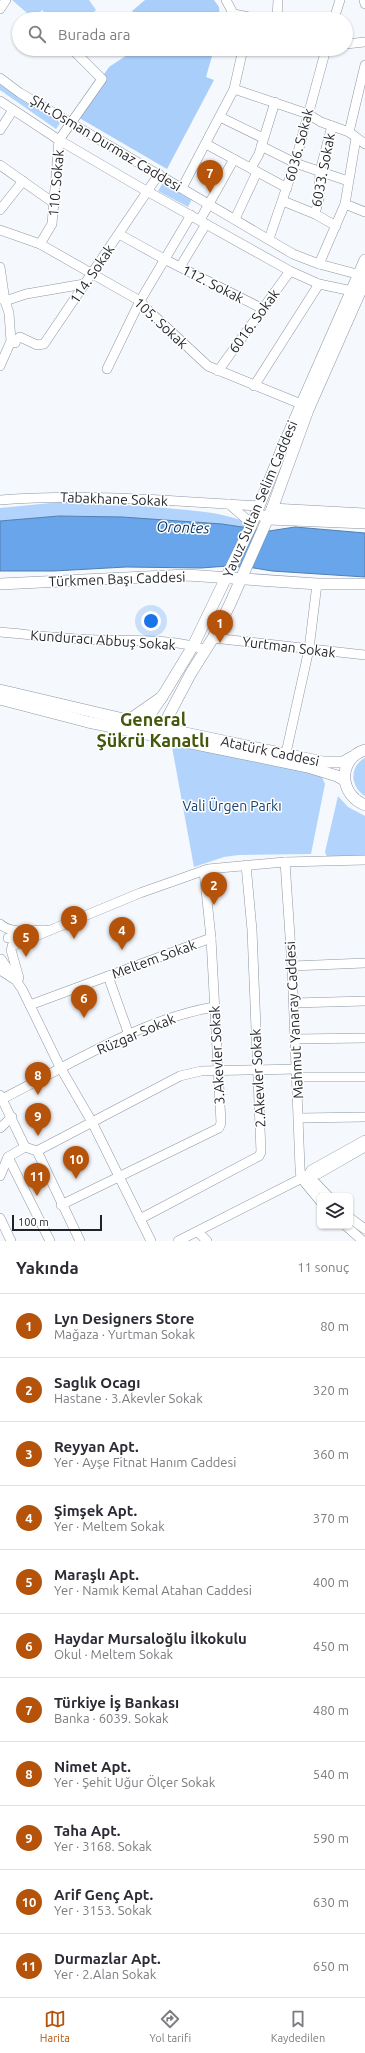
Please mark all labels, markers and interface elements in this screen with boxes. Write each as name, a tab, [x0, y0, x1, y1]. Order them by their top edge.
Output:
search box	[12, 12, 353, 56]
icon: search	[26, 23, 48, 45]
text: Burada ara	[58, 26, 130, 43]
street label: Şht.Osman Durmaz Caddesi	[28, 92, 184, 194]
street label: 6036. Sokak	[282, 107, 316, 183]
street label: 6033. Sokak	[308, 132, 338, 208]
street label: 110. Sokak	[45, 149, 67, 217]
pin: 7	[197, 160, 223, 193]
street label: 114. Sokak	[67, 242, 117, 306]
street label: 112. Sokak	[179, 262, 247, 306]
street label: 6016. Sokak	[225, 286, 283, 356]
street label: 105. Sokak	[131, 294, 191, 352]
street label: Yavuz Sultan Selim Caddesi	[220, 418, 300, 580]
street label: Tabakhane Sokak	[60, 489, 168, 509]
water label: Orontes	[156, 518, 211, 536]
street label: Türkmen Başı Caddesi	[48, 569, 186, 589]
pin: 1	[207, 610, 233, 643]
your location	[141, 611, 161, 631]
street label: Kunduracı Abbuş Sokak	[30, 627, 176, 653]
street label: Yurtman Sokak	[241, 633, 337, 661]
district label: General Şükrü Kanatlı	[96, 709, 210, 751]
street label: Atatürk Caddesi	[219, 733, 321, 769]
park label: Vali Ürgen Parkı	[182, 797, 282, 814]
pin: 2	[201, 872, 227, 905]
pin: 3	[61, 906, 87, 939]
pin: 4	[109, 917, 135, 950]
pin: 5	[13, 924, 39, 957]
street label: Meltem Sokak	[109, 936, 199, 982]
street label: Mahmut Yanaray Caddesi	[282, 941, 306, 1099]
pin: 6	[71, 985, 97, 1018]
street label: 3.Akevler Sokak	[206, 1005, 228, 1105]
street label: Rüzgar Sokak	[94, 1010, 178, 1058]
street label: 2.Akevler Sokak	[247, 1028, 269, 1128]
pin: 8	[25, 1062, 51, 1095]
pin: 9	[25, 1103, 51, 1136]
pin: 10	[63, 1146, 89, 1179]
pin: 11	[24, 1163, 50, 1196]
map controls	[317, 1193, 353, 1229]
button: layers	[317, 1193, 353, 1229]
scale bar	[12, 1213, 102, 1232]
text: 100 m	[18, 1216, 49, 1228]
text: Yakında	[16, 1258, 79, 1277]
text: 11 sonuç	[297, 1260, 349, 1274]
text: Lyn Designers Store	[54, 1310, 194, 1327]
text: 1	[25, 1319, 33, 1333]
text: 80 m	[320, 1319, 349, 1333]
text: Mağaza · Yurtman Sokak	[54, 1327, 195, 1341]
text: Saglık Ocagı	[54, 1374, 140, 1391]
text: 2	[25, 1383, 33, 1397]
text: 320 m	[313, 1383, 349, 1397]
text: Hastane · 3.Akevler Sokak	[54, 1391, 203, 1405]
text: Reyyan Apt.	[54, 1438, 139, 1455]
text: 3	[25, 1447, 33, 1461]
text: 360 m	[313, 1447, 349, 1461]
text: Yer · Ayşe Fitnat Hanım Caddesi	[54, 1455, 236, 1469]
text: Şimşek Apt.	[54, 1502, 137, 1519]
text: 4	[25, 1511, 33, 1525]
text: 370 m	[313, 1511, 349, 1525]
text: Yer · Meltem Sokak	[54, 1519, 165, 1533]
text: Maraşlı Apt.	[54, 1566, 139, 1583]
text: 5	[25, 1575, 33, 1589]
text: 400 m	[313, 1575, 349, 1589]
text: Yer · Namık Kemal Atahan Caddesi	[54, 1583, 252, 1597]
text: Haydar Mursaloğlu İlkokulu	[54, 1630, 247, 1647]
text: 6	[25, 1639, 33, 1653]
text: 450 m	[313, 1639, 349, 1653]
text: Okul · Meltem Sokak	[54, 1647, 173, 1661]
text: Türkiye İş Bankası	[54, 1694, 179, 1711]
text: 7	[25, 1703, 33, 1717]
text: 480 m	[313, 1703, 349, 1717]
text: Banka · 6039. Sokak	[54, 1711, 168, 1725]
text: Nimet Apt.	[54, 1758, 131, 1775]
text: 8	[25, 1767, 33, 1781]
text: 540 m	[313, 1767, 349, 1781]
text: Yer · Şehit Uğur Ölçer Sokak	[54, 1775, 215, 1789]
text: Taha Apt.	[54, 1822, 121, 1839]
text: 9	[25, 1831, 33, 1845]
text: 590 m	[313, 1831, 349, 1845]
text: Yer · 3168. Sokak	[54, 1839, 152, 1853]
text: Arif Genç Apt.	[54, 1886, 153, 1903]
text: 10	[22, 1895, 36, 1909]
text: 630 m	[313, 1895, 349, 1909]
text: Yer · 3153. Sokak	[54, 1903, 152, 1917]
text: Durmazlar Apt.	[54, 1950, 161, 1967]
text: 11	[22, 1959, 36, 1973]
text: 650 m	[313, 1959, 349, 1973]
text: Yer · 2.Alan Sokak	[54, 1967, 156, 1981]
tab: Harita	[40, 2008, 70, 2044]
tab: Yol tarifi	[149, 2008, 191, 2044]
tab: Kaydedilen	[271, 2008, 325, 2044]

